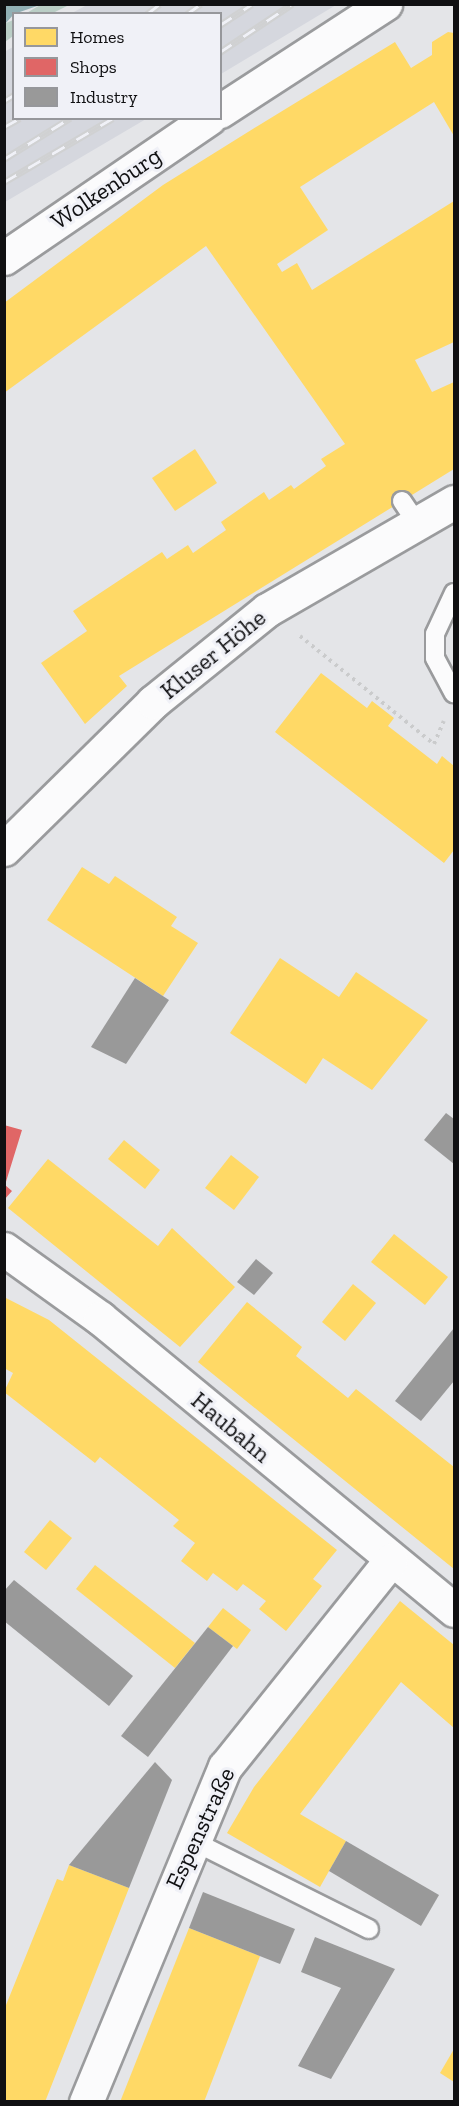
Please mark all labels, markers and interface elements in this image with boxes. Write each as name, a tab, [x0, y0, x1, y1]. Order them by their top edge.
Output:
legend	[12, 12, 222, 120]
text: Homes	[70, 26, 124, 48]
text: Shops	[70, 56, 117, 78]
text: Industry	[70, 86, 137, 108]
street label: Wolkenburg	[45, 141, 167, 235]
street label: Kluser Höhe	[155, 603, 271, 705]
street label: Haubahn	[186, 1386, 276, 1468]
street label: Espenstraße	[159, 1763, 241, 1893]

